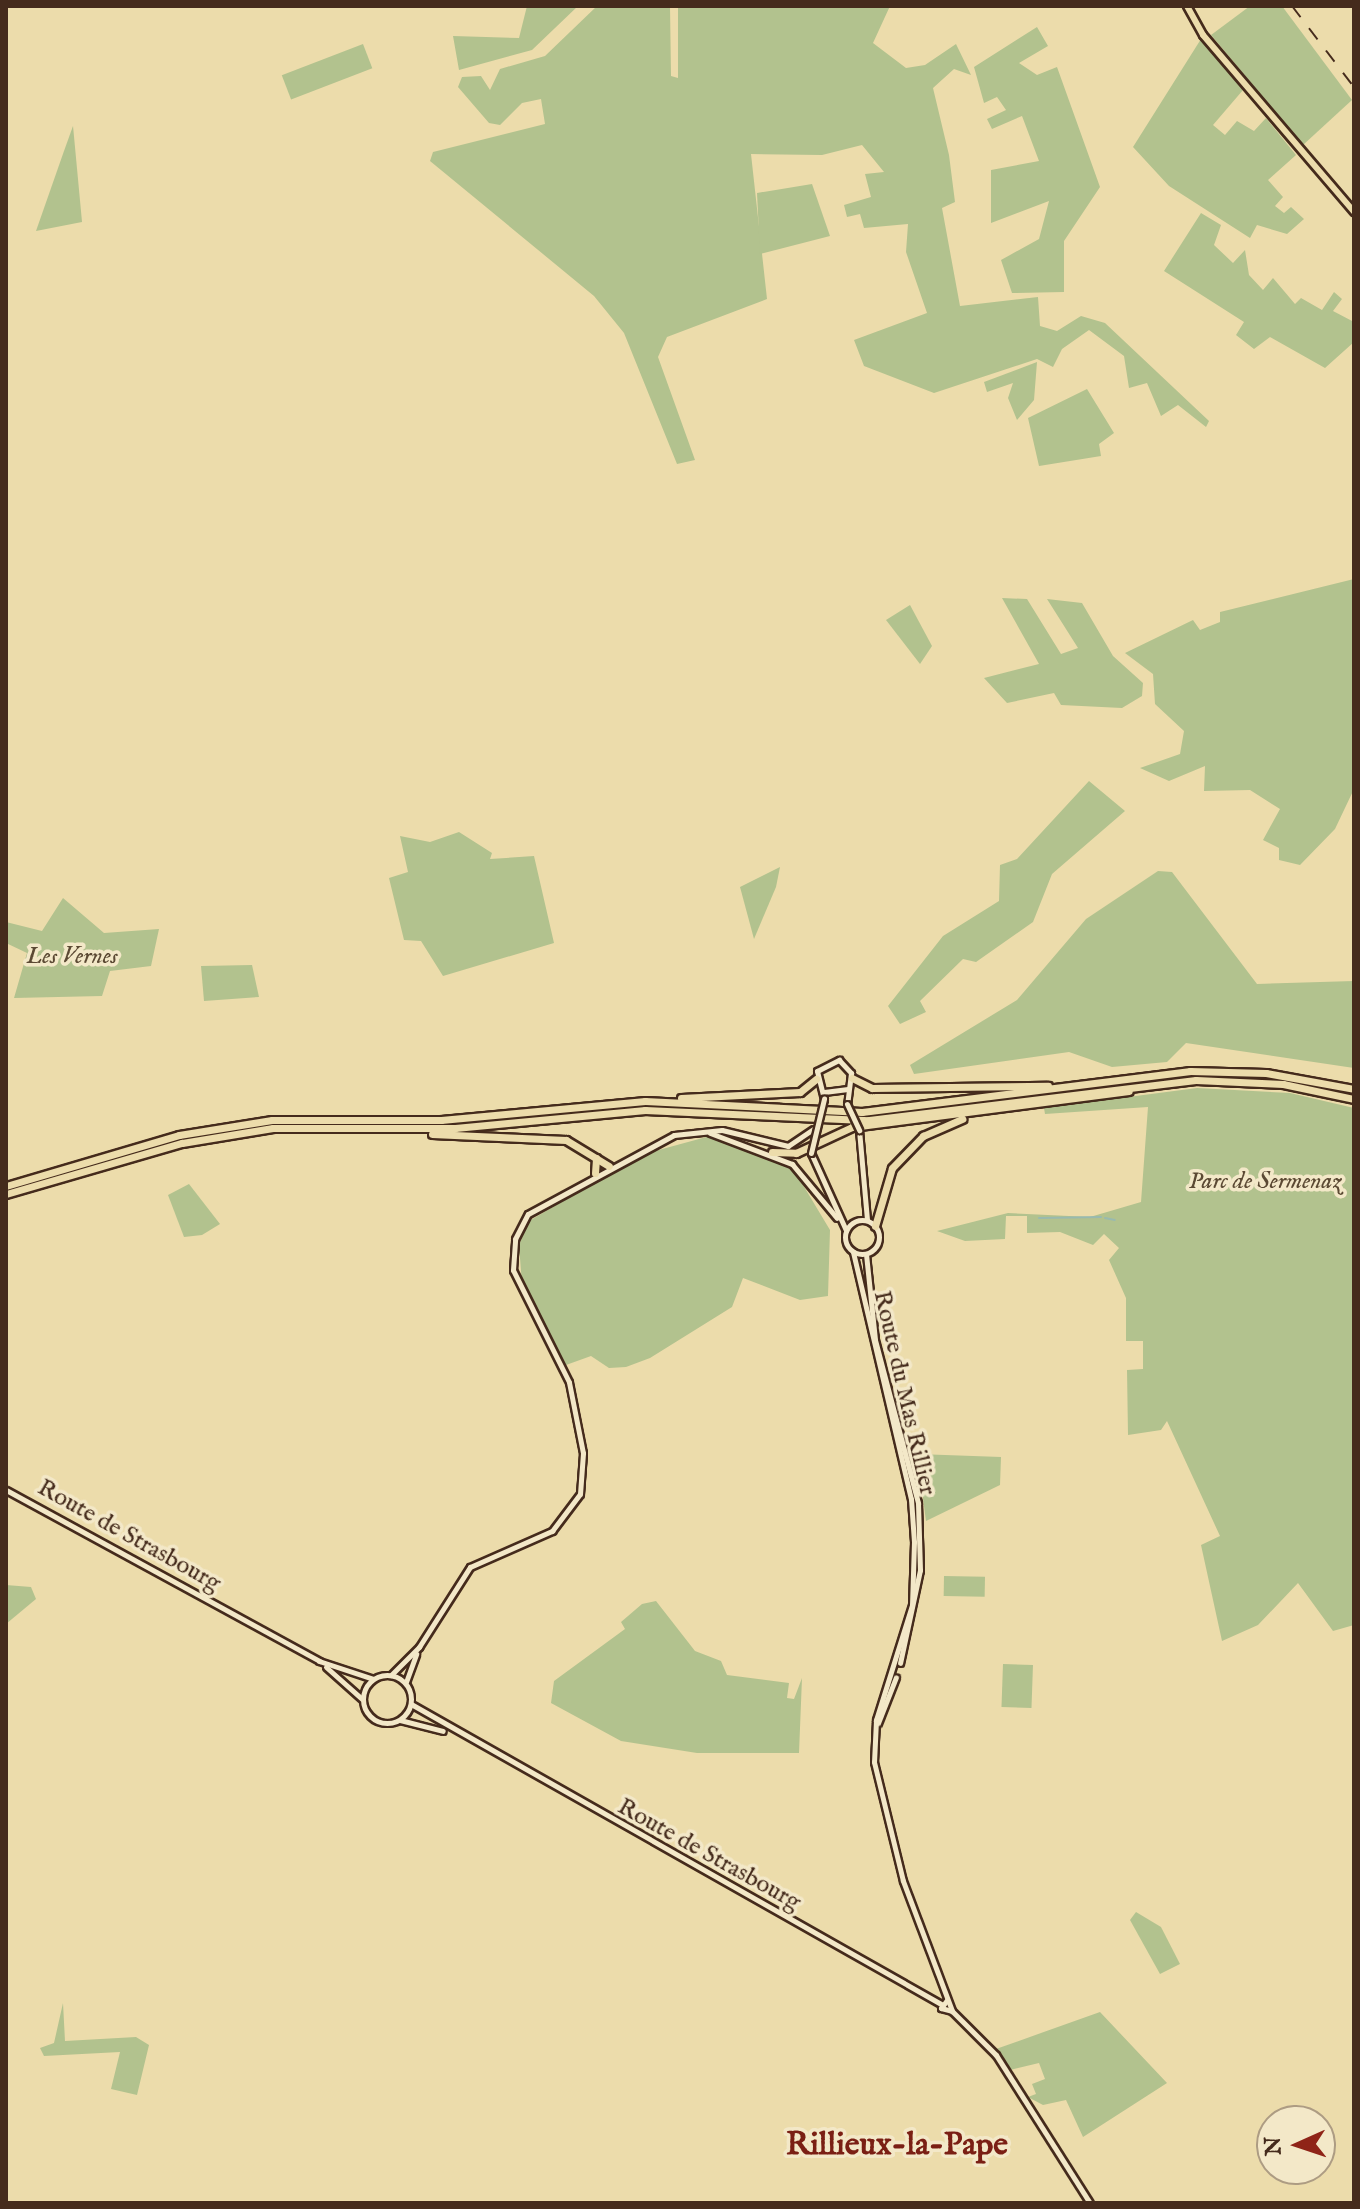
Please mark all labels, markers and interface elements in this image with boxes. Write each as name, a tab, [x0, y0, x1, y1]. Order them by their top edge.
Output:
park label: Les Vernes	[27, 943, 117, 971]
park label: Parc de Sermenaz	[1189, 1168, 1341, 1196]
street label: Route du Mas Rillier	[866, 1288, 942, 1498]
street label: Route de Strasbourg	[32, 1474, 226, 1598]
street label: Route de Strasbourg	[612, 1793, 806, 1917]
north arrow	[1256, 2105, 1336, 2185]
district label: Rillieux-la-Pape	[786, 2127, 1008, 2165]
text: N	[1260, 2136, 1289, 2156]

